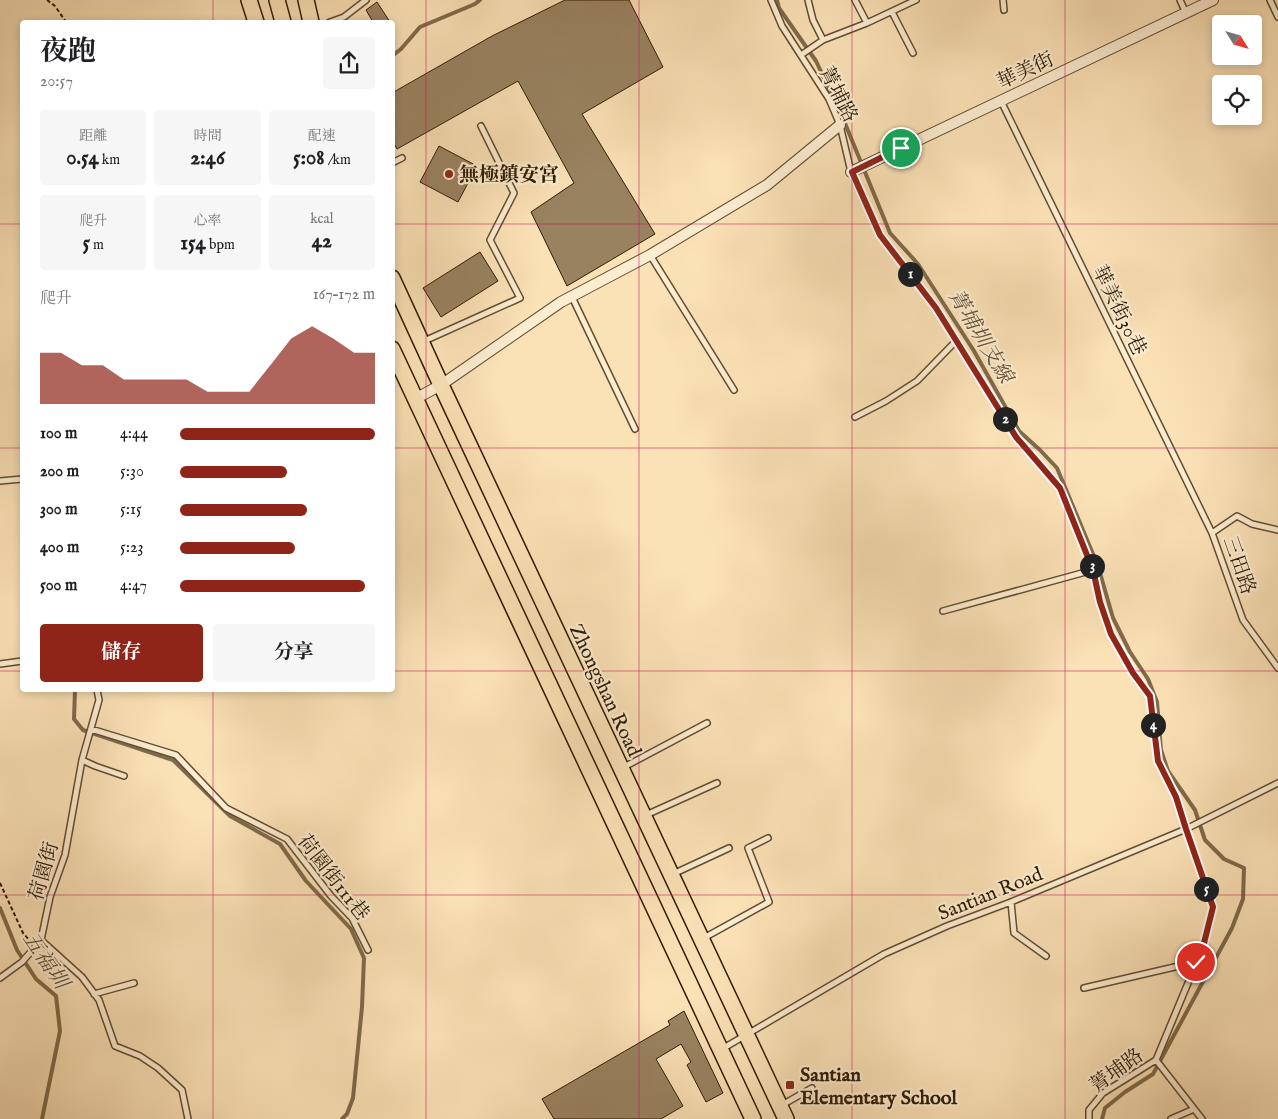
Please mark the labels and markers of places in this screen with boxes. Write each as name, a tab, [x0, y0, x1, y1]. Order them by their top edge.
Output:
pin	[880, 127, 922, 169]
place label: 無極鎮安宮	[459, 163, 559, 188]
marker: 無極鎮安宮	[443, 168, 455, 180]
pin: 1	[898, 262, 922, 286]
pin: 2	[992, 406, 1018, 432]
pin: 3	[1080, 554, 1104, 578]
pin: 4	[1140, 712, 1166, 738]
pin: 5	[1194, 876, 1218, 902]
pin	[1175, 941, 1217, 983]
place label: Santian Elementary School	[800, 1063, 958, 1111]
marker: Santian Elementary School	[784, 1079, 796, 1091]

